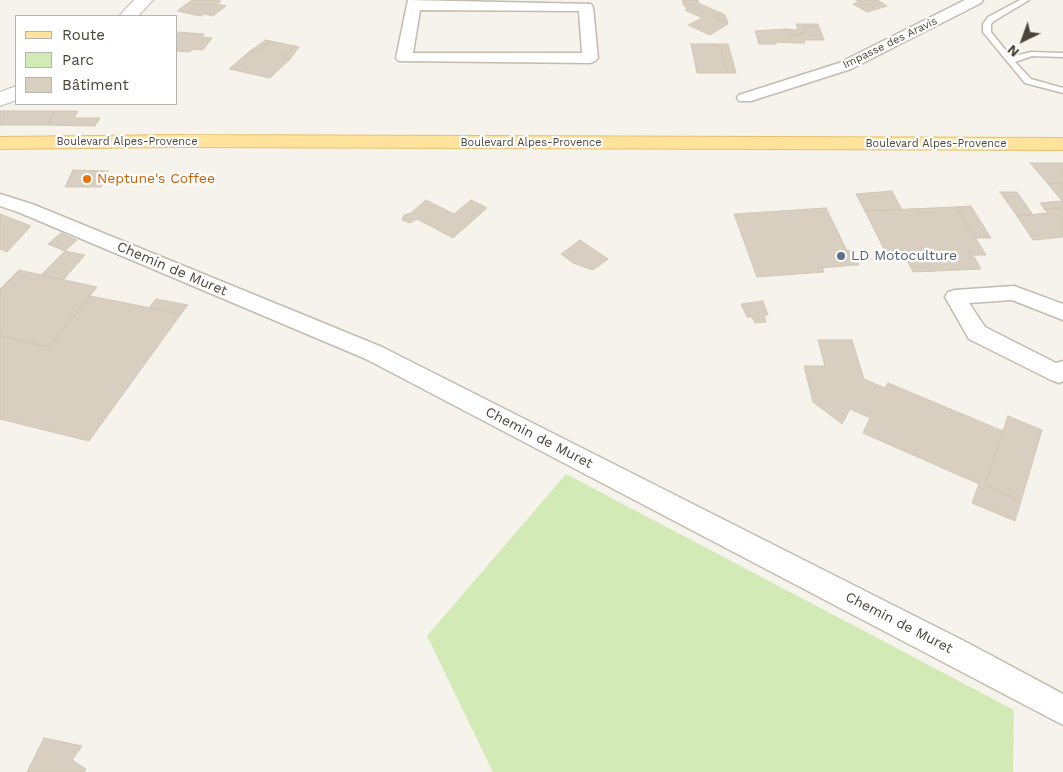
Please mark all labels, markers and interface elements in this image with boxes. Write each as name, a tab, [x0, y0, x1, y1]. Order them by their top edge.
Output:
street label: Impasse des Aravis	[841, 14, 939, 72]
legend	[15, 15, 178, 105]
north arrow	[998, 15, 1048, 65]
text: Route	[62, 26, 105, 44]
text: N	[1004, 42, 1022, 61]
text: Parc	[62, 51, 94, 69]
text: Bâtiment	[62, 76, 129, 94]
street label: Boulevard Alpes-Provence	[56, 135, 198, 149]
street label: Boulevard Alpes-Provence	[460, 136, 602, 150]
street label: Boulevard Alpes-Provence	[865, 137, 1007, 151]
place label: Neptune's Coffee	[97, 171, 215, 187]
marker: Neptune's Coffee	[81, 173, 93, 185]
street label: Chemin de Muret	[114, 238, 230, 300]
place label: LD Motoculture	[851, 248, 957, 264]
marker: LD Motoculture	[835, 250, 847, 262]
street label: Chemin de Muret	[483, 404, 595, 472]
street label: Chemin de Muret	[843, 589, 955, 657]

